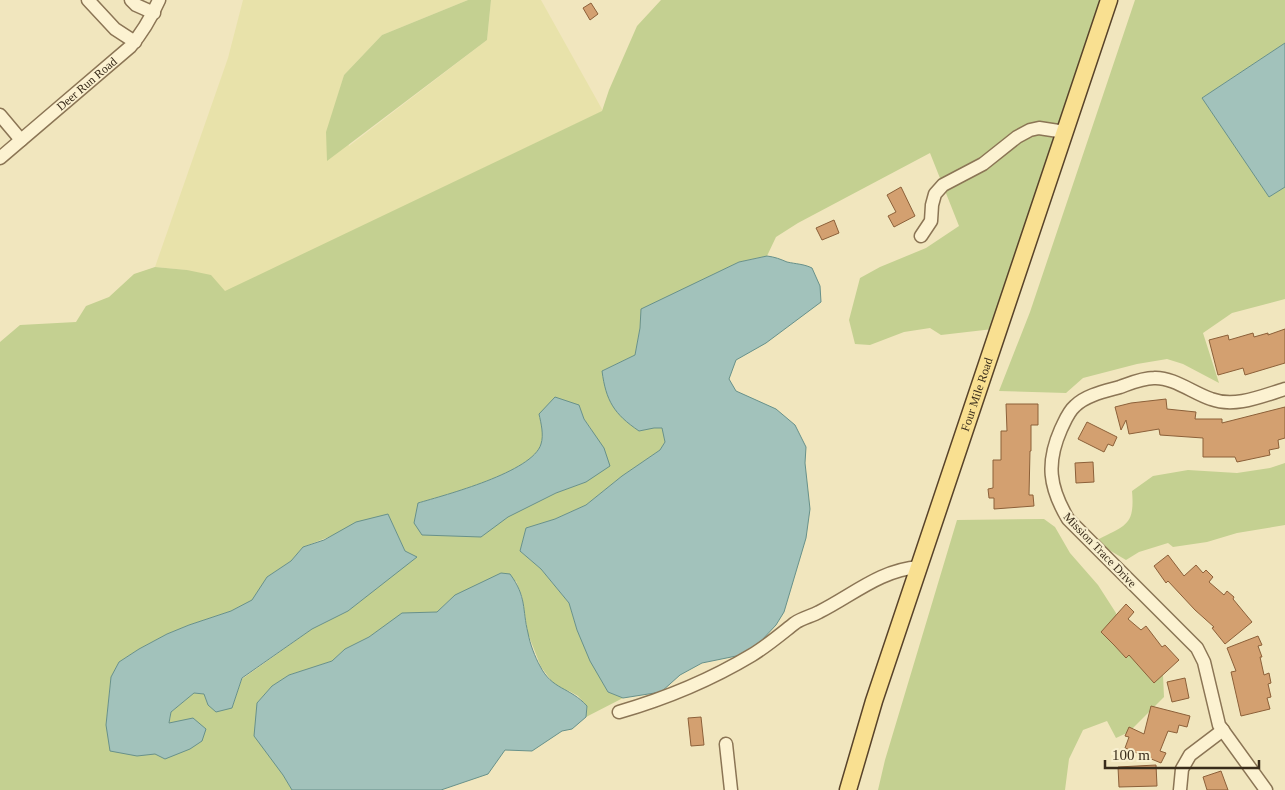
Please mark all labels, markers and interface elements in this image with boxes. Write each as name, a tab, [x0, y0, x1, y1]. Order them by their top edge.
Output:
street label: Deer Run Road	[54, 54, 120, 114]
street label: Four Mile Road	[958, 356, 996, 433]
street label: Mission Trace Drive	[1061, 510, 1139, 590]
scale bar	[1105, 738, 1259, 770]
text: 100 m	[1112, 747, 1150, 763]

